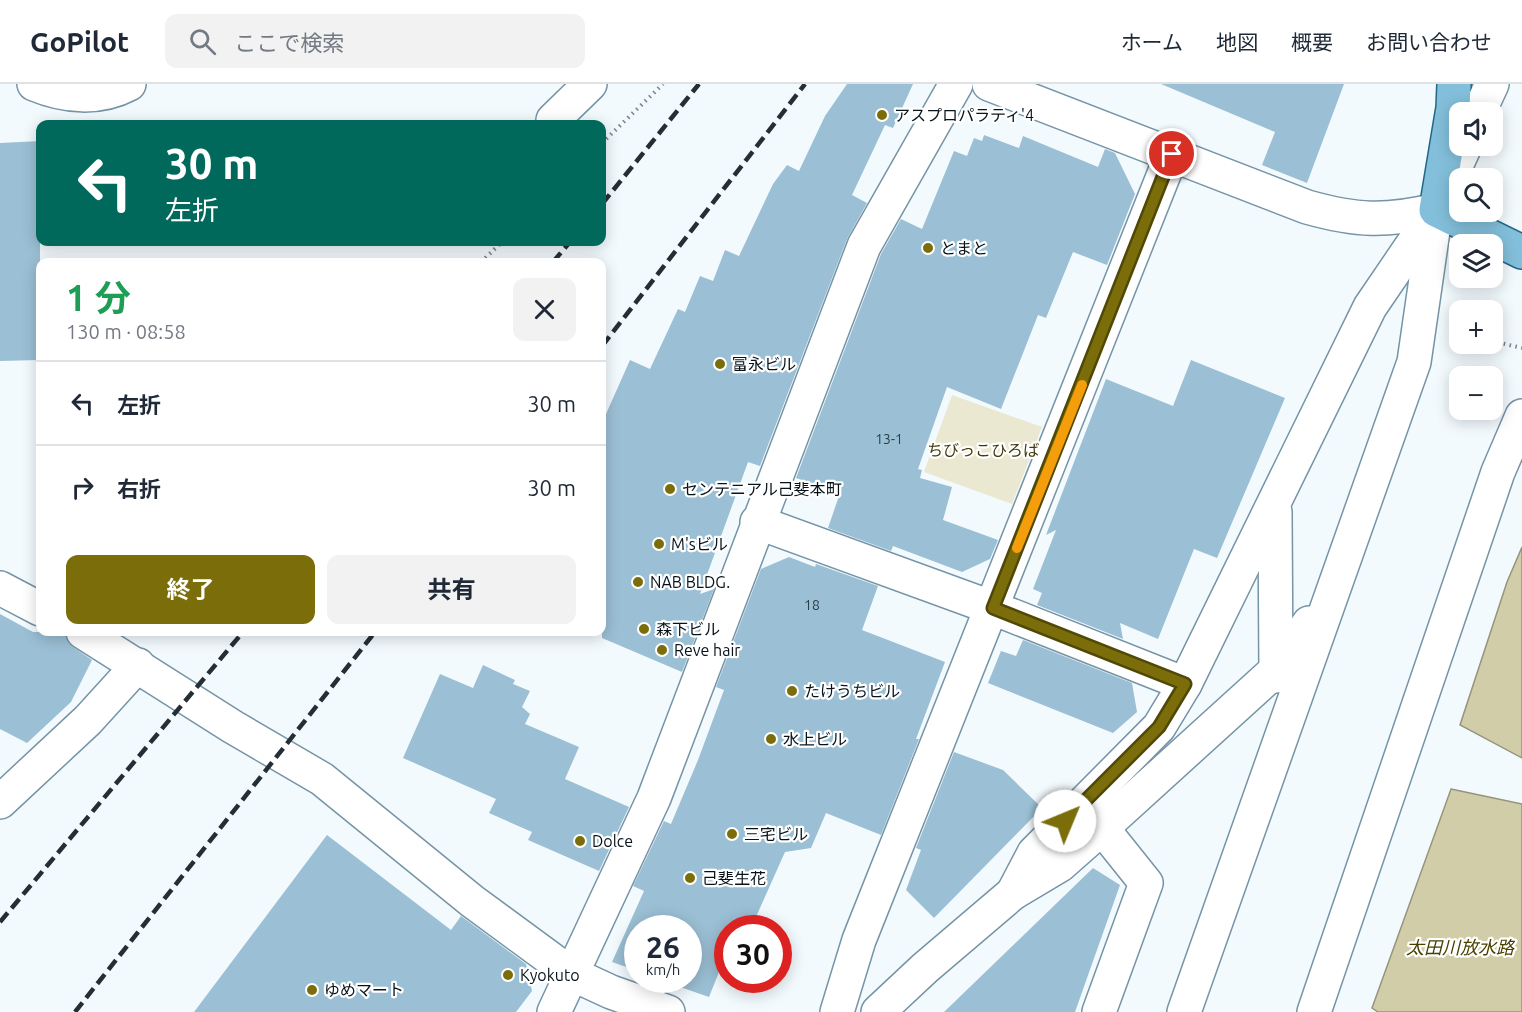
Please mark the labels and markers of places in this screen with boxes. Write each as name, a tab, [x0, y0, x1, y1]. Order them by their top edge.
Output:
place label: アスプロパラティ'4	[894, 106, 1034, 124]
marker: アスプロパラティ'4	[875, 108, 889, 122]
pin	[1146, 128, 1197, 179]
place label: とまと	[940, 239, 988, 257]
marker: とまと	[921, 241, 935, 255]
place label: 富永ビル	[732, 355, 796, 373]
marker: 富永ビル	[713, 357, 727, 371]
place label: センテニアル己斐本町	[682, 480, 842, 498]
marker: センテニアル己斐本町	[663, 482, 677, 496]
place label: M'sビル	[671, 535, 728, 553]
marker: M'sビル	[652, 537, 666, 551]
place label: NAB BLDG.	[650, 573, 730, 591]
marker: NAB BLDG.	[631, 575, 645, 589]
place label: 森下ビル	[656, 620, 720, 638]
marker: 森下ビル	[637, 622, 651, 636]
place label: Reve hair	[674, 641, 740, 659]
marker: Reve hair	[655, 643, 669, 657]
place label: たけうちビル	[804, 682, 900, 700]
marker: たけうちビル	[785, 684, 799, 698]
place label: 水上ビル	[783, 730, 847, 748]
marker: 水上ビル	[764, 732, 778, 746]
place label: 三宅ビル	[744, 825, 808, 843]
marker: 三宅ビル	[725, 827, 739, 841]
place label: Dolce	[592, 832, 633, 850]
marker: Dolce	[573, 834, 587, 848]
place label: 己斐生花	[702, 869, 766, 887]
marker: 己斐生花	[683, 871, 697, 885]
place label: Kyokuto	[520, 966, 580, 984]
marker: Kyokuto	[501, 968, 515, 982]
place label: ゆめマート	[324, 981, 404, 999]
marker: ゆめマート	[305, 983, 319, 997]

